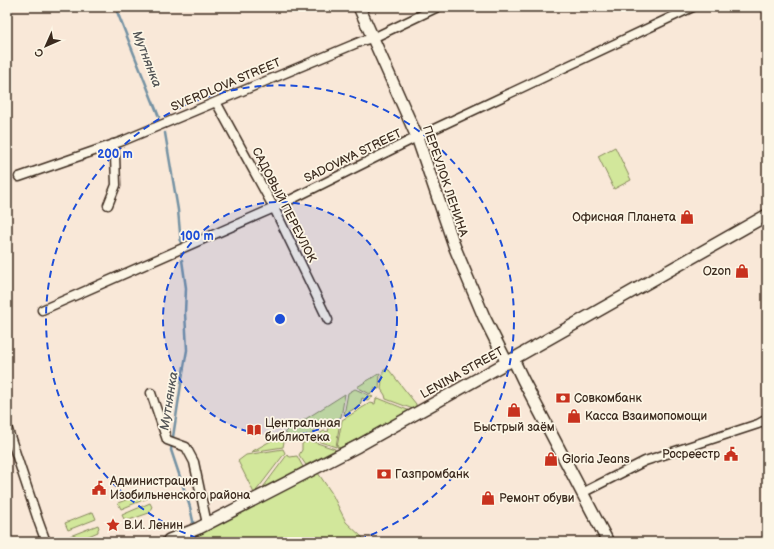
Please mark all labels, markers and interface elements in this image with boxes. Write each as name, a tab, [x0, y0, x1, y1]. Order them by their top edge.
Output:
north arrow	[26, 26, 66, 66]
water label: Мутнянка	[129, 28, 165, 90]
text: С	[32, 45, 47, 60]
street label: SVERDLOVA STREET	[169, 55, 284, 115]
street label: ПЕРЕУЛОК ЛЕНИНА	[419, 123, 471, 239]
street label: SADOVAYA STREET	[302, 125, 405, 186]
street label: САДОВЫЙ ПЕРЕУЛОК	[249, 145, 320, 265]
text: 200 m	[97, 147, 133, 162]
shop icon: Офисная Планета	[679, 209, 695, 225]
place label: Офисная Планета	[572, 210, 676, 225]
text: 100 m	[180, 229, 214, 244]
shop icon: Ozon	[734, 263, 750, 279]
place label: Ozon	[703, 264, 731, 279]
centre of rings	[273, 312, 287, 326]
street label: LENINA STREET	[418, 344, 507, 402]
water label: Мутнянка	[156, 370, 182, 432]
bank icon: Совкомбанк	[555, 390, 571, 406]
place label: Совкомбанк	[574, 391, 642, 406]
shop icon: Быстрый заём	[506, 402, 522, 418]
shop icon: Касса Взаимопомощи	[566, 408, 582, 424]
place label: Касса Взаимопомощи	[585, 409, 707, 424]
place label: Центральная библиотека	[265, 416, 341, 445]
place label: Быстрый заём	[473, 420, 555, 435]
library icon: Центральная библиотека	[246, 422, 262, 438]
public building icon: Росреестр	[723, 446, 739, 462]
place label: Росреестр	[662, 447, 720, 462]
shop icon: Gloria Jeans	[543, 451, 559, 467]
place label: Gloria Jeans	[562, 452, 630, 467]
bank icon: Газпромбанк	[376, 466, 392, 482]
place label: Газпромбанк	[395, 467, 470, 482]
place label: Администрация Изобильненского района	[109, 474, 250, 503]
public building icon: Администрация Изобильненского района	[91, 480, 107, 496]
shop icon: Ремонт обуви	[480, 490, 496, 506]
place label: Ремонт обуви	[499, 491, 574, 506]
place icon: В.И. Ленин	[105, 517, 121, 533]
place label: В.И. Ленин	[124, 518, 183, 533]

